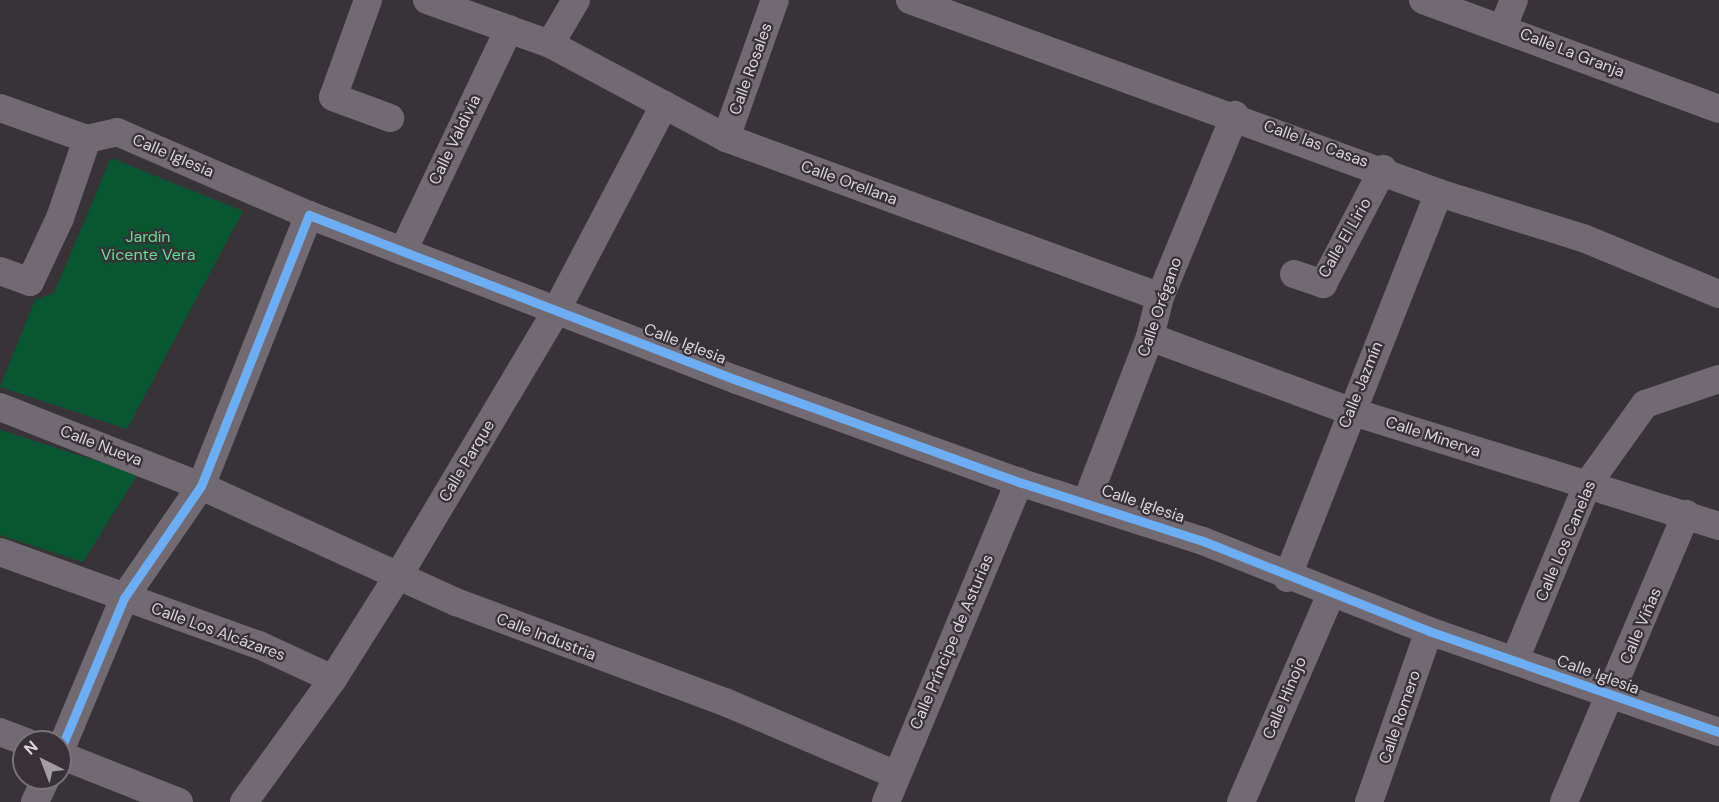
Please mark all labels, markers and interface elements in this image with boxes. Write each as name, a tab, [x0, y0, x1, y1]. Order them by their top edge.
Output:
street label: Calle Rosales	[725, 20, 777, 118]
street label: Calle La Granja	[1517, 24, 1627, 82]
street label: Calle Valdivia	[425, 92, 485, 188]
street label: Calle las Casas	[1261, 116, 1371, 172]
street label: Calle Iglesia	[129, 130, 217, 182]
street label: Calle Orellana	[798, 157, 900, 209]
street label: Calle El Lirio	[1314, 195, 1376, 281]
park label: Jardín Vicente Vera	[101, 227, 195, 265]
street label: Calle Orégano	[1134, 255, 1186, 359]
street label: Calle Iglesia	[641, 320, 729, 368]
street label: Calle Jazmín	[1335, 339, 1387, 431]
street label: Calle Minerva	[1383, 413, 1483, 461]
street label: Calle Parque	[435, 417, 499, 505]
street label: Calle Nueva	[57, 422, 145, 470]
street label: Calle Los Canelas	[1532, 478, 1600, 604]
street label: Calle Iglesia	[1099, 481, 1187, 527]
street label: Calle Príncipe de Asturias	[906, 551, 998, 733]
street label: Calle Viñas	[1616, 585, 1666, 667]
street label: Calle Los Alcázares	[148, 599, 288, 665]
street label: Calle Industria	[493, 609, 599, 665]
street label: Calle Iglesia	[1554, 651, 1642, 699]
street label: Calle Hinojo	[1259, 654, 1311, 742]
street label: Calle Romero	[1375, 668, 1425, 766]
north arrow	[12, 730, 72, 790]
text: N	[20, 736, 42, 759]

